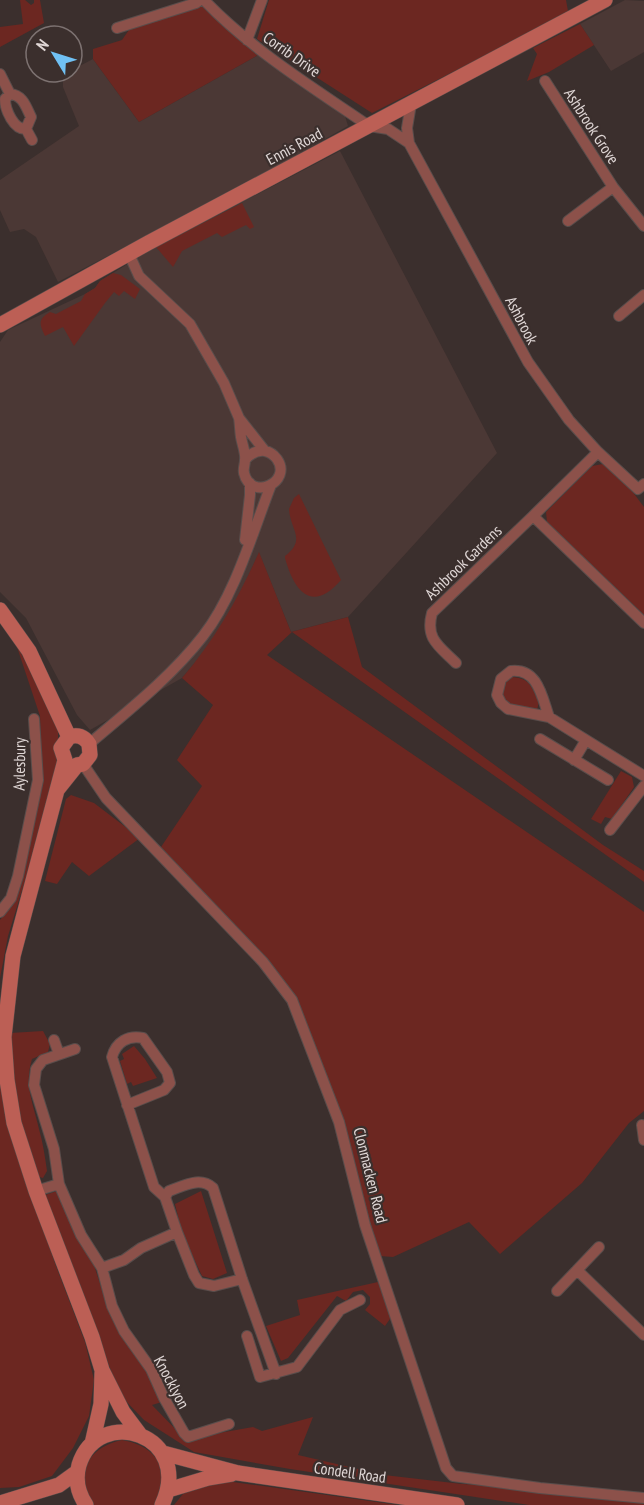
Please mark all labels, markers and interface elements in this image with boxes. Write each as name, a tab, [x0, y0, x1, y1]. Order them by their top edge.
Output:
north arrow	[24, 24, 84, 84]
street label: Corrib Drive	[259, 27, 325, 81]
text: N	[32, 35, 53, 54]
street label: Ashbrook Grove	[560, 84, 624, 168]
street label: Ennis Road	[263, 123, 325, 169]
street label: Ashbrook	[501, 293, 543, 348]
street label: Ashbrook Gardens	[420, 520, 506, 604]
street label: Aylesbury	[9, 737, 29, 791]
street label: Clonmacken Road	[349, 1125, 393, 1225]
street label: Knocklyon	[150, 1352, 194, 1412]
street label: Condell Road	[313, 1457, 387, 1487]

